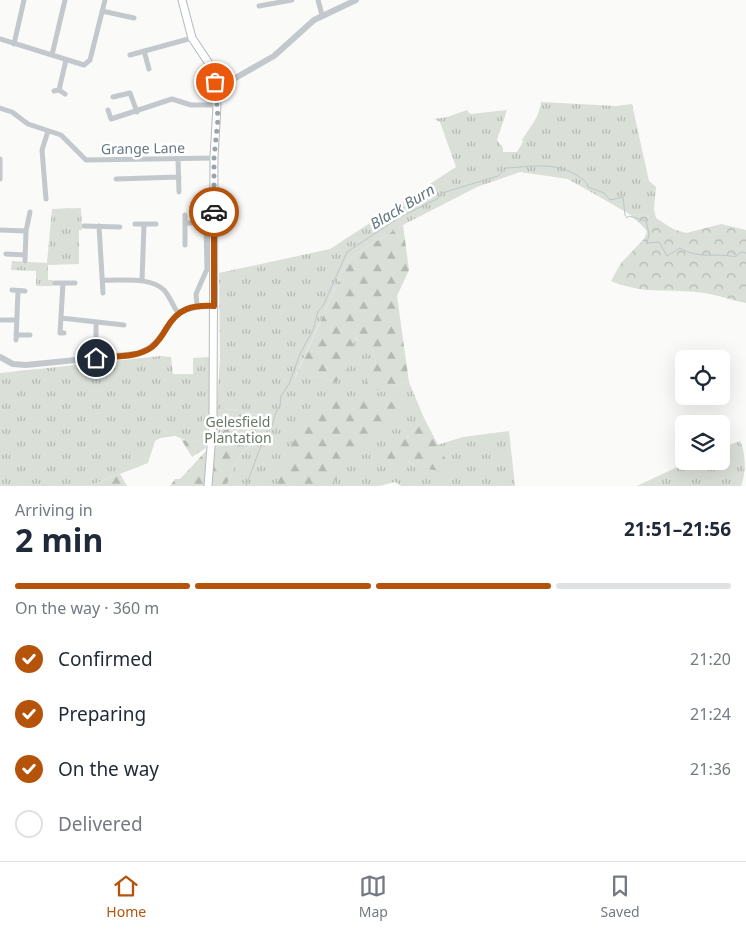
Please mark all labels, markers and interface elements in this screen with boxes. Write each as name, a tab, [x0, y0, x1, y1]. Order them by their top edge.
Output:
pin	[194, 61, 236, 103]
icon: bag	[201, 68, 229, 96]
street label: Grange Lane	[101, 138, 185, 158]
water label: Black Burn	[366, 179, 438, 233]
courier	[189, 187, 239, 237]
icon: car	[200, 198, 228, 226]
pin	[75, 337, 117, 379]
icon: home	[82, 344, 110, 372]
map controls	[675, 350, 730, 470]
button: locate	[675, 350, 730, 405]
park label: Gelesfield Plantation	[204, 412, 272, 447]
button: layers	[675, 415, 730, 470]
text: Arriving in	[15, 499, 93, 521]
text: 21:51–21:56	[624, 516, 731, 542]
text: 2 min	[15, 518, 103, 561]
text: On the way · 360 m	[15, 597, 159, 619]
icon: check	[15, 645, 43, 673]
text: Confirmed	[58, 646, 153, 672]
text: 21:20	[690, 648, 731, 670]
icon: check	[15, 700, 43, 728]
text: Preparing	[58, 701, 146, 727]
text: 21:24	[690, 703, 731, 725]
icon: check	[15, 755, 43, 783]
text: On the way	[58, 756, 159, 782]
text: 21:36	[690, 758, 731, 780]
text: Delivered	[58, 811, 143, 837]
tab: Home	[106, 872, 146, 921]
tab: Map	[359, 872, 388, 921]
tab: Saved	[601, 872, 640, 921]

